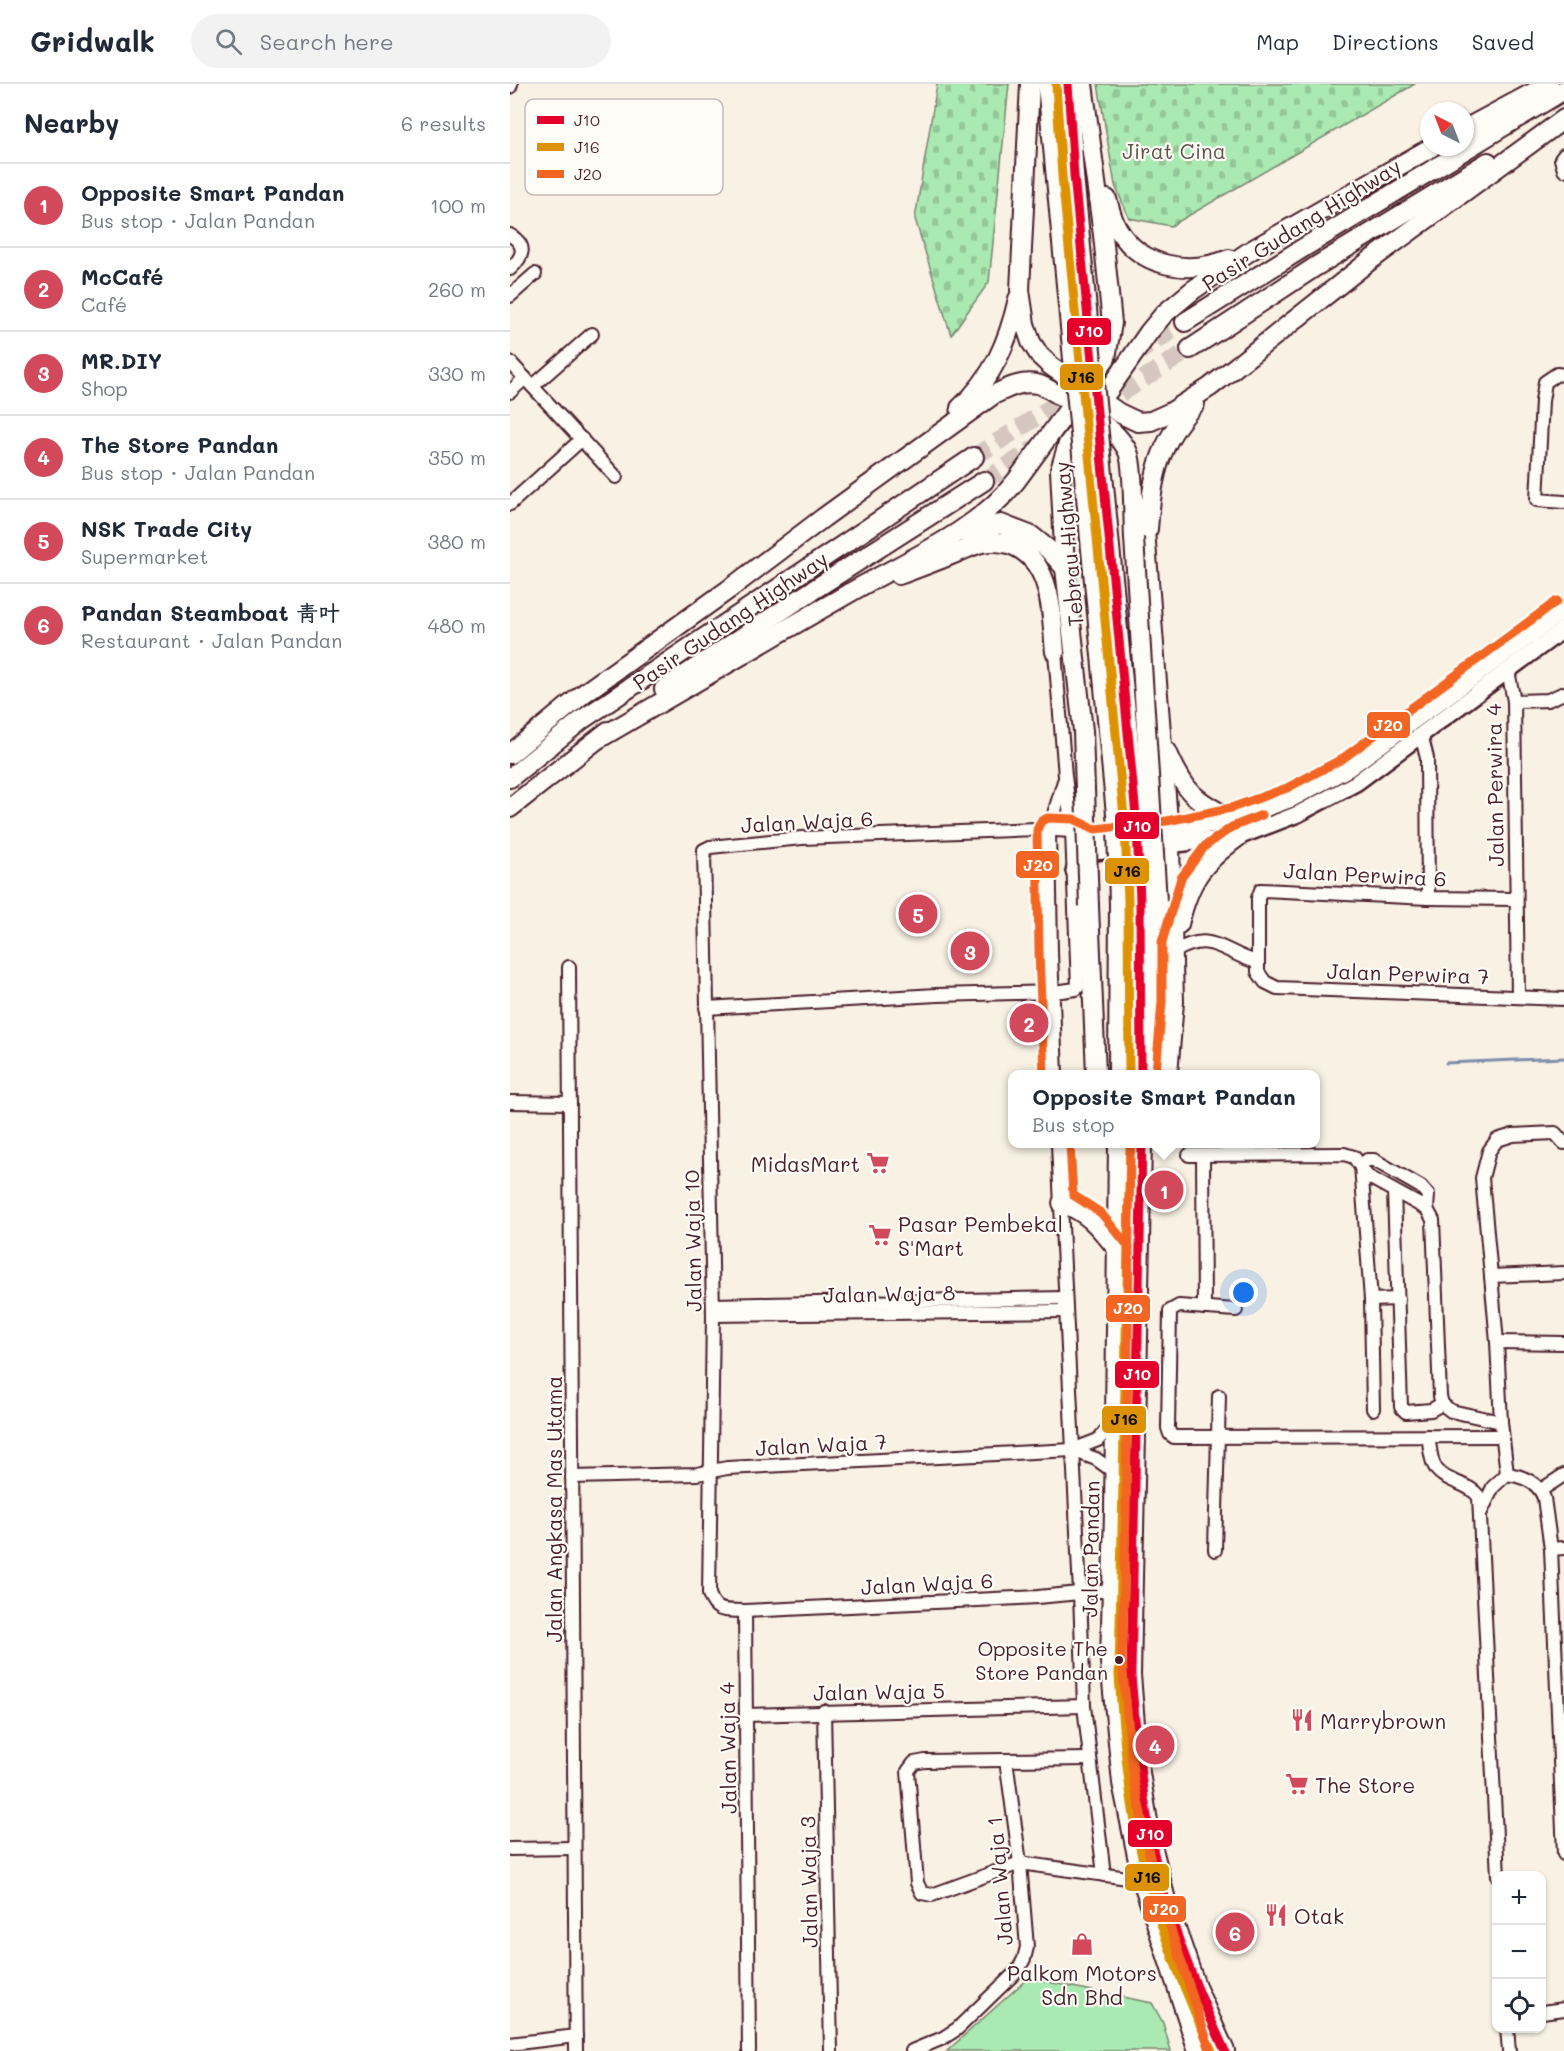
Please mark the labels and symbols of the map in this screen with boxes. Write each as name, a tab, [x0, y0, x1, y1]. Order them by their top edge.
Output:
legend	[525, 99, 723, 195]
north arrow	[1420, 102, 1474, 156]
text: J10	[574, 109, 600, 130]
text: J16	[574, 136, 600, 157]
park label: Jirat Cina	[1122, 137, 1226, 164]
street label: Pasir Gudang Highway	[1197, 152, 1405, 296]
text: J20	[574, 163, 602, 184]
line badge: J10	[1066, 317, 1112, 346]
text: J10	[1075, 320, 1103, 341]
line badge: J16	[1059, 363, 1104, 391]
text: J16	[1067, 366, 1095, 387]
street label: Tebrau Highway	[1047, 460, 1089, 628]
street label: Pasir Gudang Highway	[627, 545, 833, 695]
street label: Jalan Perwira 4	[1479, 703, 1509, 867]
line badge: J20	[1366, 711, 1411, 739]
text: J20	[1373, 714, 1403, 735]
street label: Jalan Waja 6	[740, 804, 874, 838]
line badge: J10	[1114, 811, 1160, 840]
text: J10	[1123, 815, 1151, 836]
line badge: J20	[1015, 850, 1060, 879]
text: J20	[1023, 854, 1053, 875]
street label: Jalan Perwira 6	[1283, 856, 1447, 892]
line badge: J16	[1104, 857, 1150, 885]
text: J16	[1113, 860, 1141, 881]
pin: 5	[898, 892, 938, 936]
pin: 3	[950, 928, 990, 974]
street label: Jalan Perwira 7	[1326, 957, 1490, 989]
pin: 2	[1010, 1000, 1048, 1046]
place label: MidasMart	[751, 1150, 860, 1177]
supermarket icon: MidasMart	[865, 1150, 891, 1176]
pin: 1	[1144, 1168, 1184, 1212]
street label: Jalan Waja 10	[677, 1170, 707, 1312]
place label: Pasar Pembekal S'Mart	[898, 1210, 1063, 1261]
supermarket icon: Pasar Pembekal S'Mart	[867, 1222, 893, 1248]
street label: Jalan Waja 8	[823, 1278, 955, 1308]
your location	[1229, 1278, 1258, 1307]
line badge: J20	[1105, 1294, 1151, 1323]
text: J20	[1113, 1297, 1143, 1318]
line badge: J10	[1114, 1360, 1160, 1389]
text: J10	[1123, 1363, 1151, 1384]
street label: Jalan Angkasa Mas Utama	[540, 1376, 567, 1642]
line badge: J16	[1101, 1405, 1147, 1434]
text: J16	[1110, 1408, 1138, 1429]
street label: Jalan Waja 7	[755, 1427, 887, 1461]
street label: Jalan Pandan	[1075, 1480, 1105, 1618]
street label: Jalan Waja 6	[860, 1566, 994, 1600]
place label: Opposite The Store Pandan	[975, 1635, 1108, 1685]
marker: Opposite The Store Pandan	[1113, 1654, 1125, 1666]
street label: Jalan Waja 5	[813, 1676, 945, 1706]
street label: Jalan Waja 4	[712, 1681, 742, 1814]
restaurant icon: Marrybrown	[1289, 1707, 1315, 1733]
place label: Marrybrown	[1320, 1707, 1446, 1734]
pin: 4	[1136, 1722, 1174, 1768]
supermarket icon: The Store	[1284, 1771, 1310, 1797]
place label: The Store	[1315, 1771, 1415, 1798]
street label: Jalan Waja 3	[793, 1816, 823, 1948]
street label: Jalan Waja 1	[980, 1816, 1018, 1946]
line badge: J10	[1127, 1819, 1173, 1848]
text: J10	[1136, 1823, 1164, 1844]
line badge: J16	[1124, 1863, 1170, 1892]
text: J16	[1133, 1866, 1161, 1887]
line badge: J20	[1142, 1895, 1187, 1923]
text: J20	[1149, 1898, 1179, 1919]
restaurant icon: Otak	[1263, 1902, 1289, 1928]
place label: Otak	[1294, 1902, 1344, 1929]
pin: 6	[1216, 1910, 1254, 1954]
shop icon: Palkom Motors Sdn Bhd	[1069, 1931, 1095, 1957]
place label: Palkom Motors Sdn Bhd	[1007, 1959, 1157, 2010]

